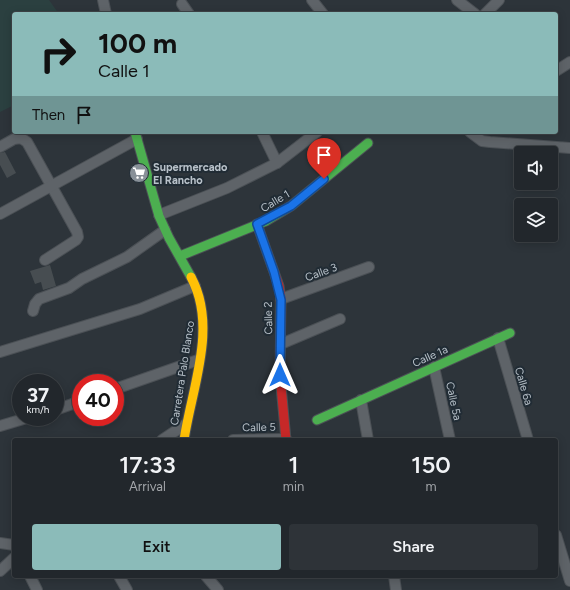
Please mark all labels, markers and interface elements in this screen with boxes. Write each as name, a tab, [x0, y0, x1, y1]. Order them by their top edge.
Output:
text: 100 m	[98, 26, 177, 60]
icon: right	[32, 28, 84, 80]
text: Calle 1	[98, 60, 150, 82]
icon: arrive	[73, 104, 95, 126]
text: Then	[32, 106, 65, 124]
pin	[307, 138, 341, 179]
icon: arrive	[313, 144, 335, 166]
map controls	[514, 146, 558, 242]
button: sound	[514, 146, 558, 190]
place label: Supermercado El Rancho	[153, 161, 228, 187]
supermarket icon: Supermercado El Rancho	[128, 162, 150, 184]
street label: Calle 1	[258, 188, 292, 215]
button: layers	[514, 198, 558, 242]
street label: Calle 3	[303, 261, 339, 284]
street label: Calle 2	[262, 301, 275, 335]
street label: Carretera Palo Blanco	[168, 320, 197, 426]
street label: Calle 1a	[411, 343, 450, 370]
position arrow	[259, 354, 301, 396]
street label: Calle 6a	[512, 366, 535, 407]
speed limit sign: 40	[72, 374, 124, 426]
street label: Calle 5a	[443, 381, 464, 422]
text: 37	[27, 383, 49, 407]
text: km/h	[27, 403, 49, 416]
street label: Calle 5	[242, 421, 276, 434]
text: 17:33	[119, 450, 176, 479]
text: 1	[288, 450, 299, 479]
text: 150	[411, 450, 451, 479]
text: Arrival	[129, 479, 166, 494]
text: min	[283, 479, 304, 494]
text: m	[426, 479, 437, 494]
button: Exit	[32, 524, 281, 570]
button: Share	[289, 524, 538, 570]

